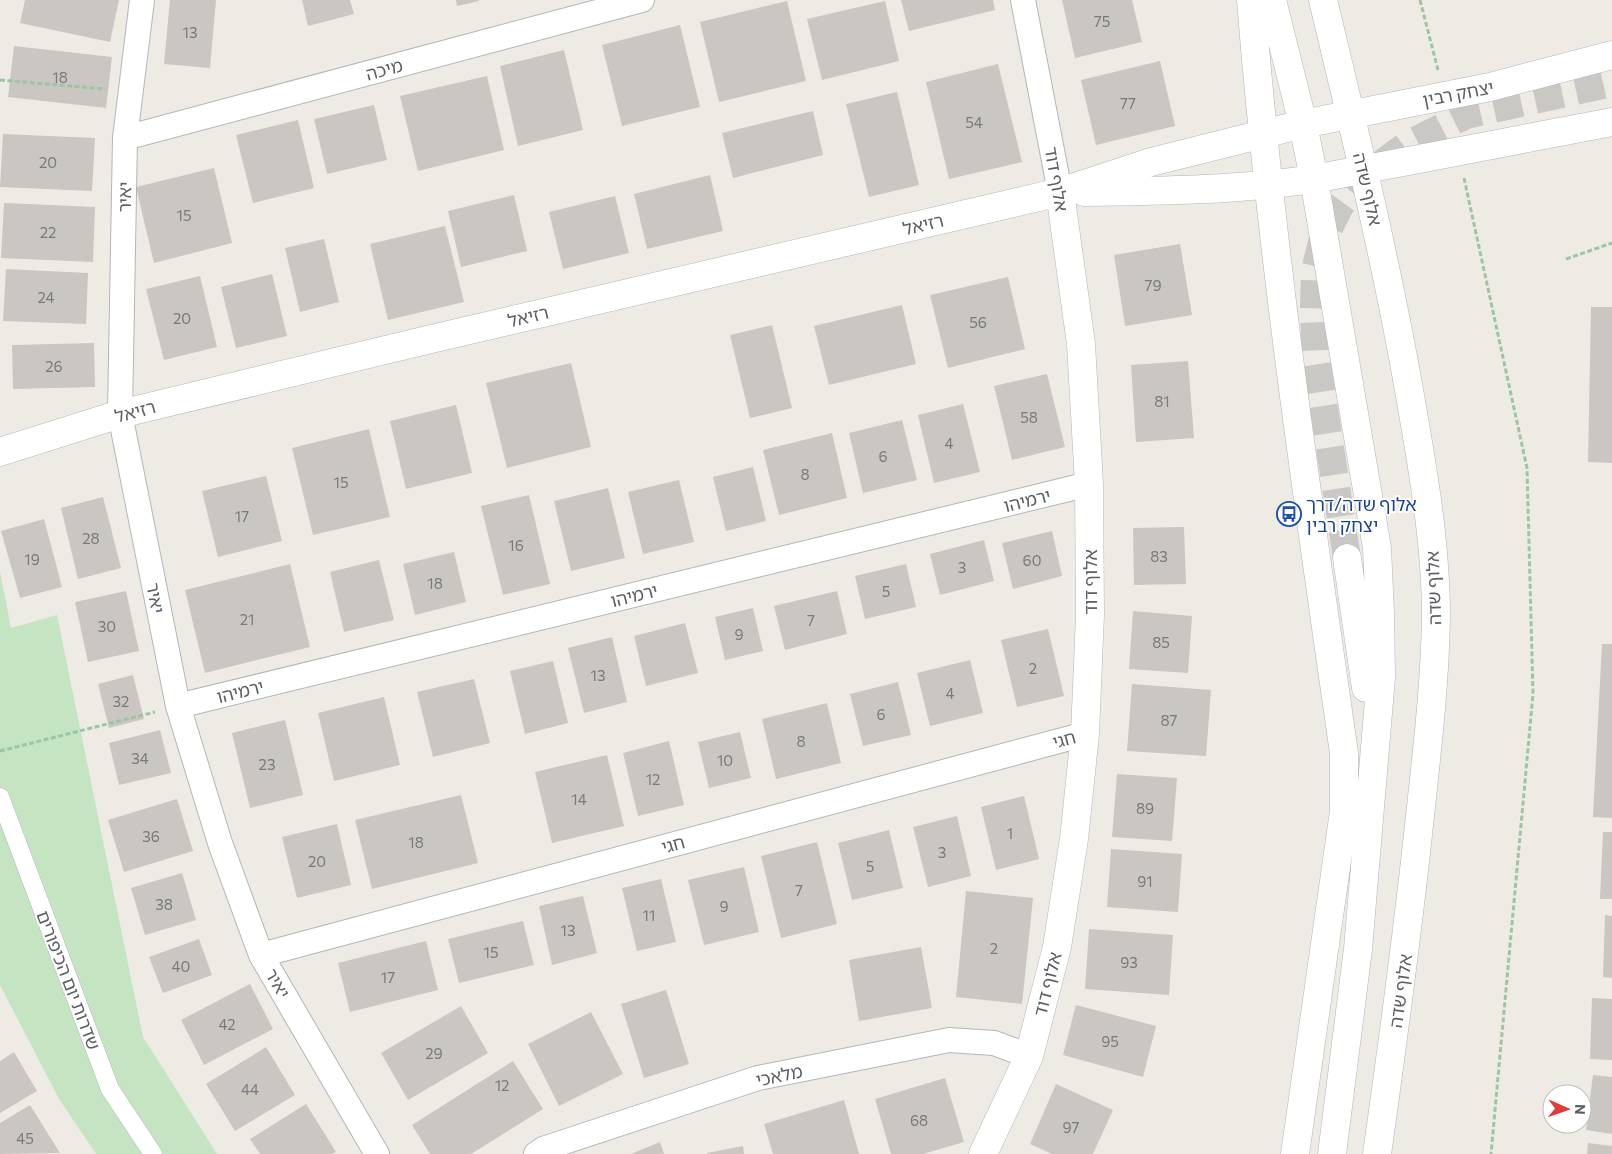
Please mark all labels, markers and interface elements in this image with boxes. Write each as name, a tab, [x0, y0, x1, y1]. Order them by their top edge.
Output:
house number: 75	[1094, 12, 1110, 30]
house number: 13	[183, 23, 197, 41]
street label: מיכה	[363, 53, 405, 84]
house number: 18	[52, 68, 68, 86]
street label: יצחק רבין	[1420, 75, 1496, 111]
house number: 77	[1120, 94, 1136, 112]
house number: 54	[965, 113, 983, 131]
street label: אלוף דוד	[1040, 145, 1074, 213]
street label: אלוף שדה	[1349, 150, 1387, 228]
house number: 20	[39, 153, 57, 171]
street label: יאיר	[113, 181, 135, 213]
house number: 15	[176, 206, 192, 224]
street label: רזיאל	[900, 209, 946, 239]
house number: 22	[40, 223, 56, 241]
house number: 79	[1145, 276, 1161, 294]
house number: 24	[37, 288, 55, 306]
street label: רזיאל	[505, 301, 551, 331]
house number: 20	[173, 309, 191, 327]
house number: 56	[969, 313, 987, 331]
house number: 26	[45, 357, 63, 375]
house number: 81	[1154, 392, 1170, 410]
street label: רזיאל	[112, 395, 158, 427]
house number: 58	[1020, 408, 1038, 426]
house number: 4	[945, 434, 954, 452]
house number: 6	[878, 447, 888, 465]
house number: 8	[800, 465, 810, 483]
house number: 15	[333, 473, 349, 491]
street label: ירמיהו	[1001, 484, 1053, 516]
place label: אלוף שדה/דרך יצחק רבין	[1306, 493, 1417, 536]
bus stop icon: אלוף שדה/דרך יצחק רבין	[1276, 501, 1302, 527]
house number: 17	[235, 507, 249, 525]
house number: 28	[82, 529, 100, 547]
house number: 16	[508, 536, 524, 554]
house number: 83	[1150, 547, 1168, 565]
street label: אלוף דוד	[1079, 549, 1101, 615]
house number: 19	[24, 550, 40, 568]
street label: אלוף שדה	[1421, 550, 1445, 626]
house number: 60	[1023, 551, 1041, 569]
house number: 3	[958, 558, 966, 576]
house number: 18	[427, 574, 443, 592]
street label: ירמיהו	[608, 579, 660, 611]
street label: יאיר	[142, 581, 170, 615]
house number: 5	[882, 582, 890, 600]
house number: 21	[240, 610, 254, 628]
house number: 7	[807, 611, 815, 629]
house number: 30	[98, 617, 116, 635]
house number: 9	[734, 625, 744, 643]
house number: 85	[1152, 633, 1170, 651]
house number: 2	[1029, 659, 1037, 677]
house number: 13	[591, 666, 605, 684]
street label: ירמיהו	[214, 675, 266, 707]
house number: 4	[946, 684, 955, 702]
house number: 32	[113, 692, 129, 710]
house number: 6	[876, 705, 886, 723]
house number: 87	[1161, 711, 1178, 729]
street label: חגי	[1050, 725, 1078, 753]
house number: 8	[796, 732, 806, 750]
house number: 34	[131, 749, 149, 767]
house number: 10	[717, 751, 733, 769]
house number: 23	[259, 755, 275, 773]
house number: 12	[646, 770, 660, 788]
house number: 14	[571, 790, 587, 808]
house number: 89	[1136, 799, 1154, 817]
house number: 1	[1007, 824, 1013, 842]
house number: 36	[142, 827, 160, 845]
street label: חגי	[659, 830, 687, 858]
house number: 18	[408, 833, 424, 851]
house number: 3	[938, 843, 946, 861]
house number: 20	[308, 852, 326, 870]
house number: 5	[866, 857, 874, 875]
house number: 91	[1137, 872, 1153, 890]
house number: 7	[795, 881, 803, 899]
house number: 38	[155, 895, 173, 913]
house number: 9	[719, 897, 729, 915]
house number: 11	[643, 906, 655, 924]
street label: שדרות יום הכיפורים	[32, 907, 106, 1053]
house number: 13	[561, 921, 575, 939]
house number: 2	[990, 939, 998, 957]
house number: 15	[483, 943, 499, 961]
street label: אלוף דוד	[1028, 950, 1066, 1018]
house number: 93	[1120, 953, 1138, 971]
street label: אלוף שדה	[1384, 953, 1416, 1029]
house number: 40	[172, 957, 190, 975]
street label: יאיר	[261, 964, 295, 1002]
house number: 17	[381, 968, 395, 986]
house number: 42	[218, 1015, 236, 1033]
house number: 95	[1101, 1032, 1119, 1050]
house number: 29	[425, 1044, 443, 1062]
street label: מלאכי	[754, 1059, 804, 1091]
house number: 12	[495, 1076, 509, 1094]
house number: 44	[241, 1080, 259, 1098]
north arrow	[1542, 1084, 1592, 1134]
text: N	[1572, 1104, 1589, 1115]
house number: 68	[910, 1111, 928, 1129]
house number: 97	[1063, 1118, 1080, 1136]
house number: 45	[16, 1129, 34, 1147]

